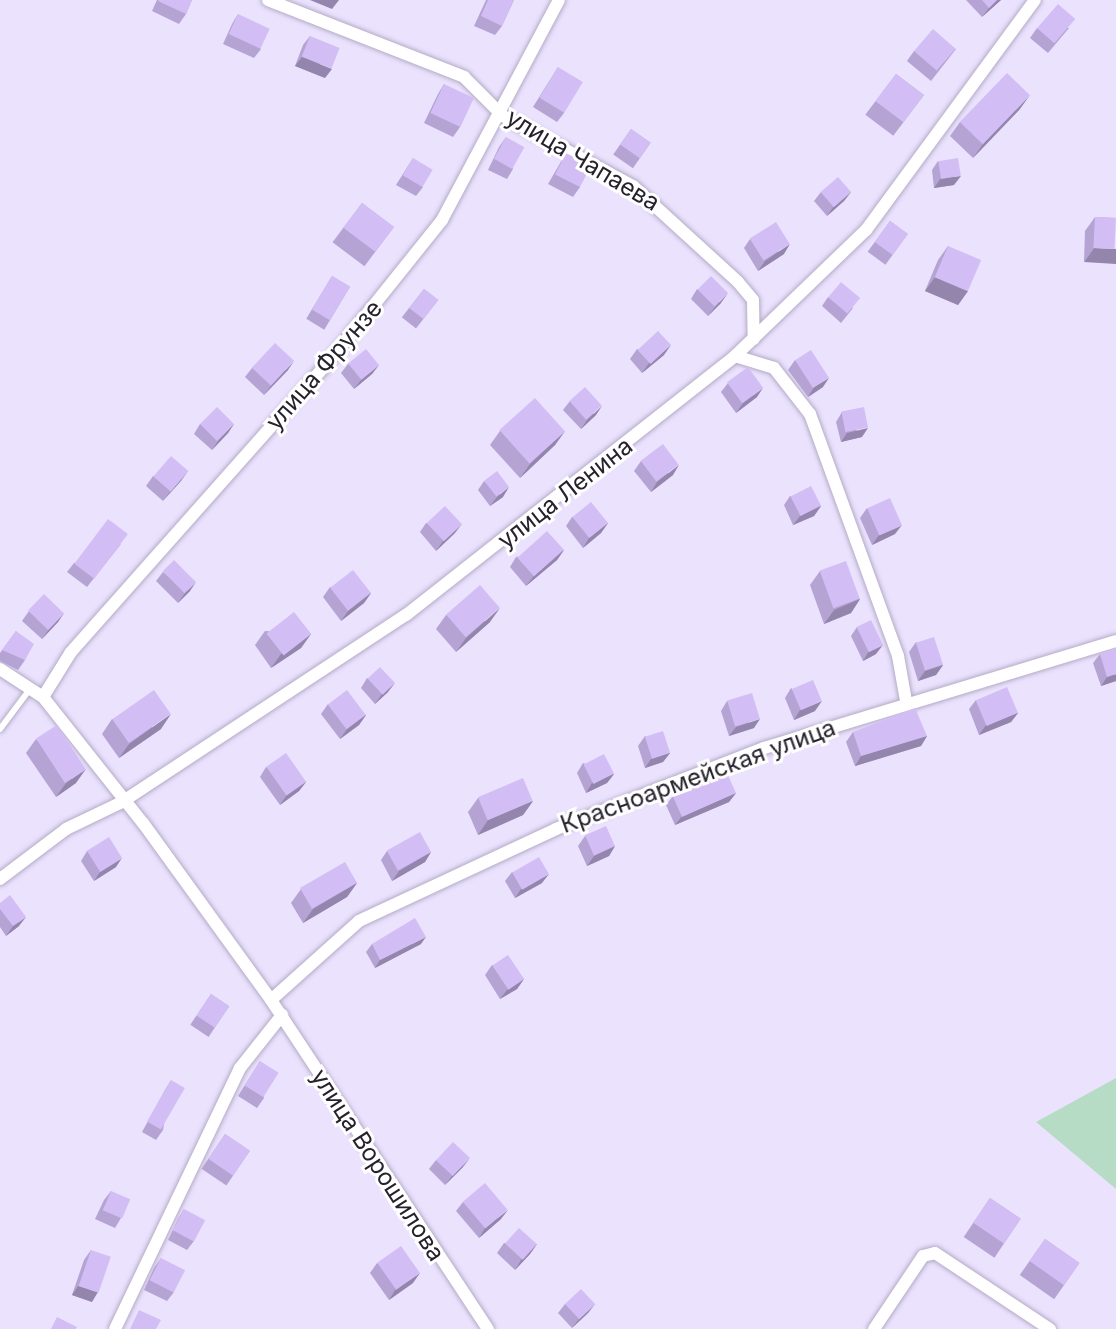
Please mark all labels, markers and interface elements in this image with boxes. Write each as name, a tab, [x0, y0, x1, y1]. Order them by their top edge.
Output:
street label: улица Чапаева	[501, 103, 665, 217]
street label: улица Фрунзе	[260, 294, 388, 436]
street label: улица Ленина	[492, 431, 638, 555]
street label: Красноармейская улица	[557, 713, 839, 839]
street label: улица Ворошилова	[305, 1064, 451, 1266]

